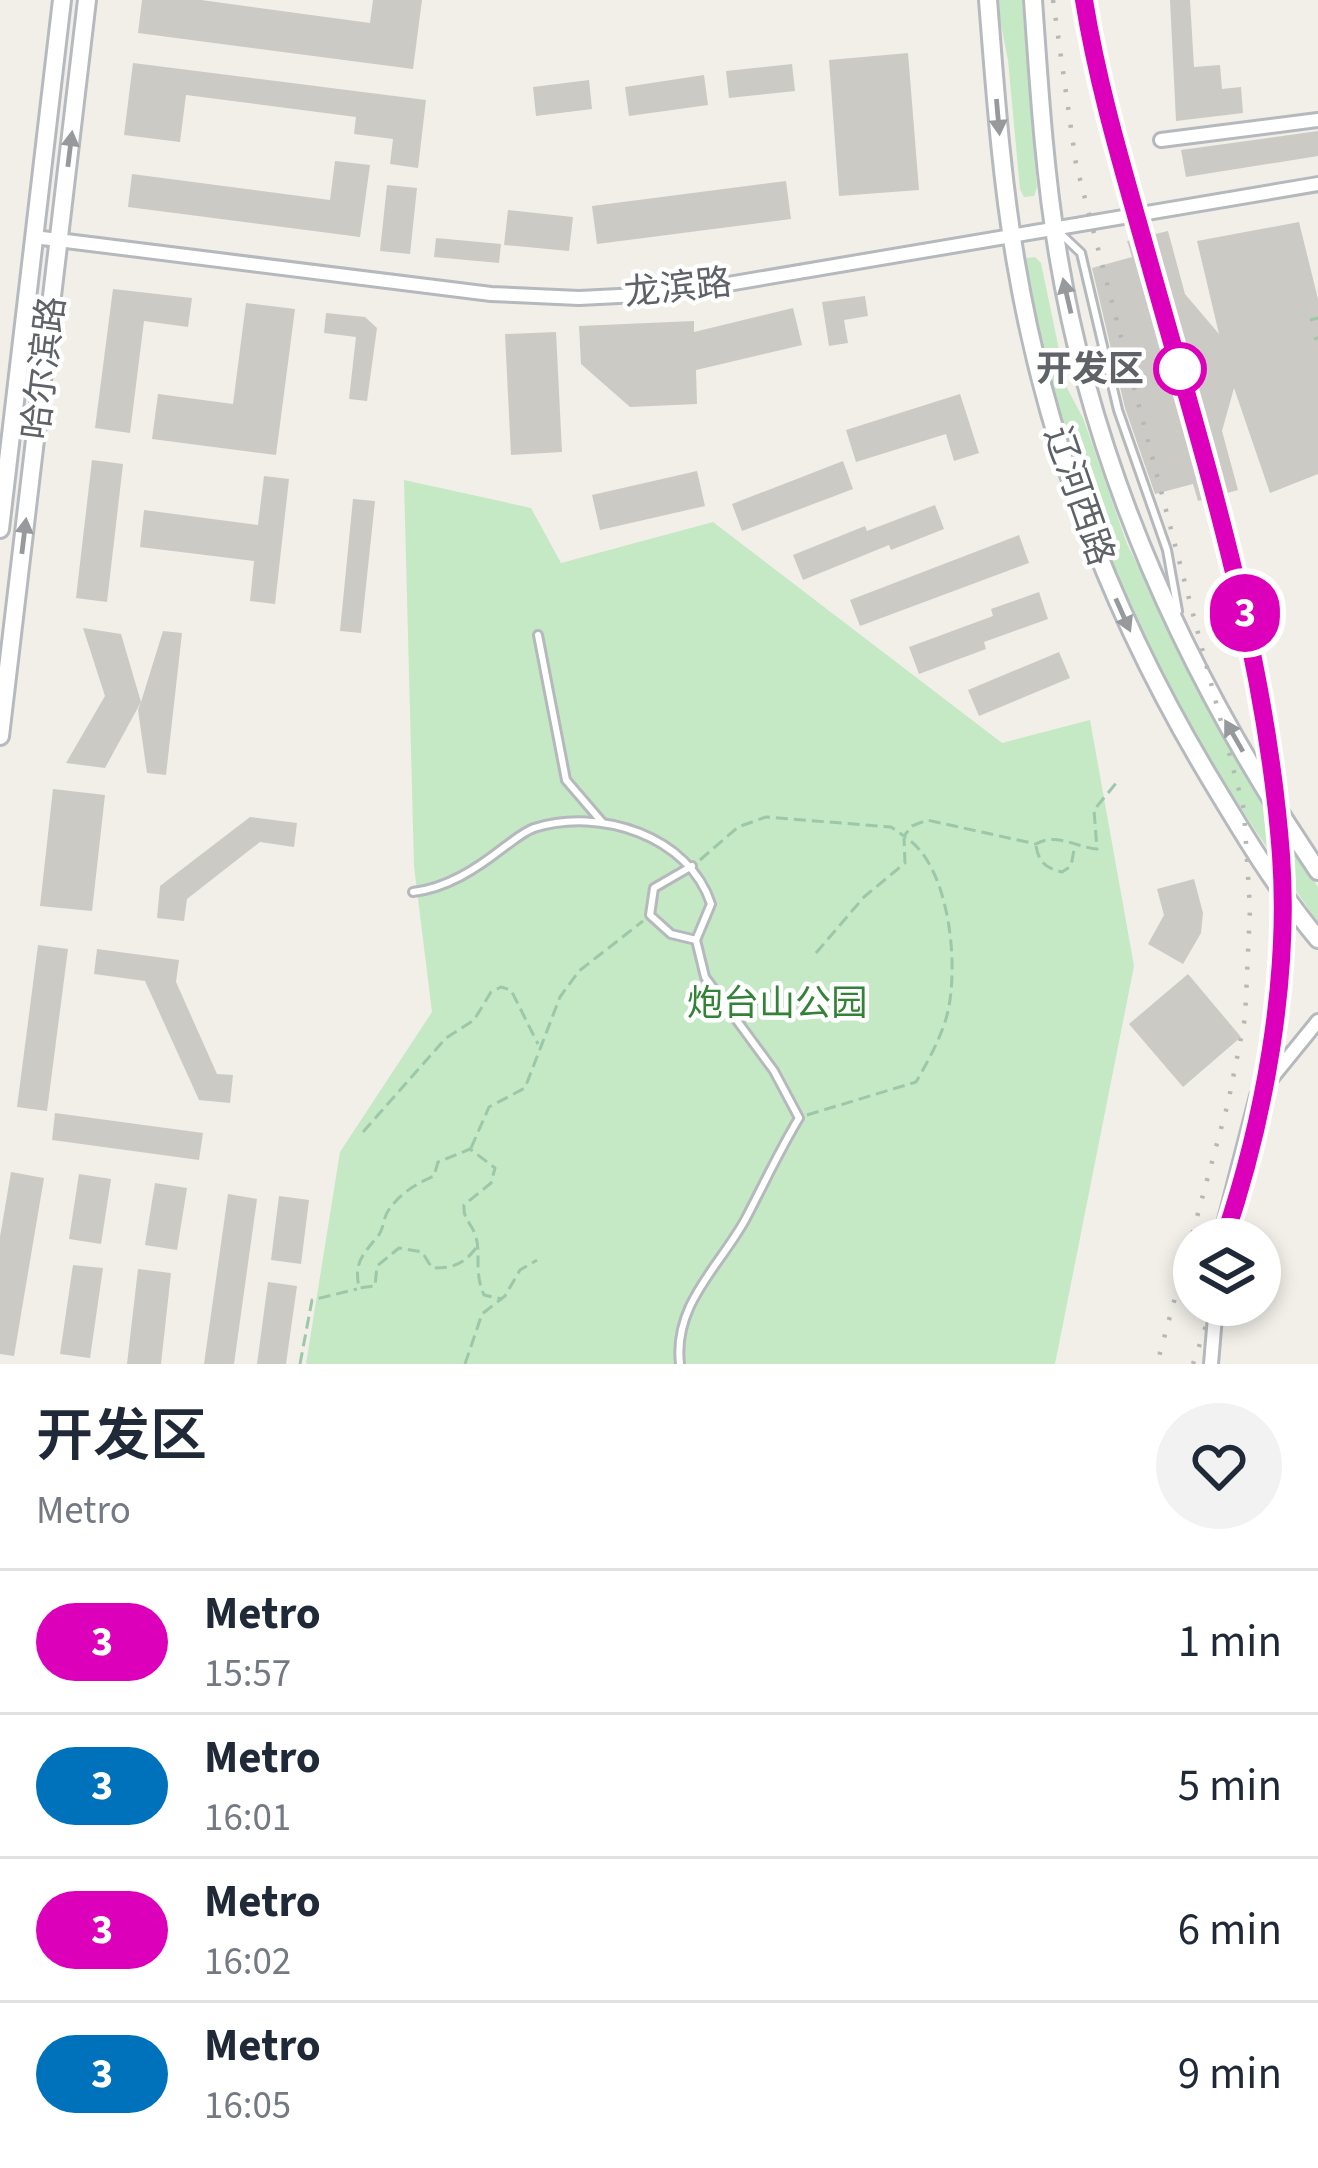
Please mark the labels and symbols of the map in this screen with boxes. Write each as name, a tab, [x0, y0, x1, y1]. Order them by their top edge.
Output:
one-way arrow	[989, 99, 1008, 136]
one-way arrow	[60, 130, 79, 167]
street label: 龙滨路	[622, 257, 734, 319]
one-way arrow	[1057, 277, 1076, 314]
street label: 哈尔滨路	[10, 293, 78, 443]
place label: 开发区	[1036, 344, 1144, 395]
marker: 开发区	[1155, 344, 1205, 394]
street label: 辽河西路	[1031, 420, 1127, 572]
one-way arrow	[14, 517, 33, 555]
line badge: 3	[1206, 574, 1284, 652]
one-way arrow	[1113, 598, 1133, 633]
one-way arrow	[1225, 719, 1246, 753]
park label: 炮台山公园	[687, 978, 867, 1029]

